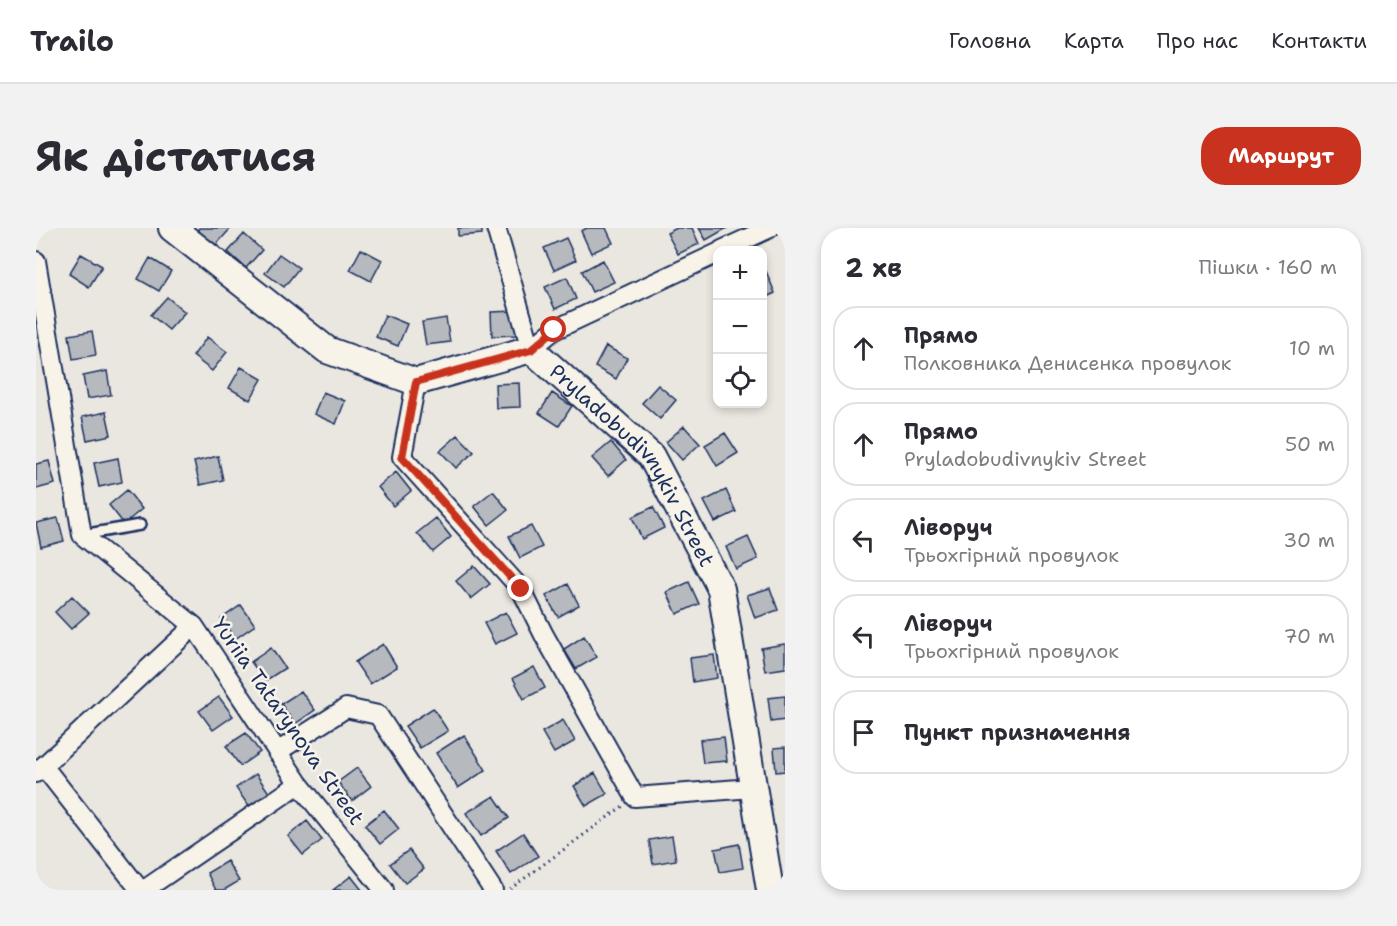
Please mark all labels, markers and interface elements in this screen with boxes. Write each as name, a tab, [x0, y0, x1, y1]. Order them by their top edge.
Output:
text: Trailo	[30, 22, 114, 60]
text: Головна	[949, 27, 1031, 55]
text: Карта	[1064, 27, 1124, 55]
text: Про нас	[1157, 27, 1238, 55]
text: Контакти	[1271, 27, 1367, 55]
button: Маршрут	[1201, 127, 1361, 185]
text: Як дістатися	[36, 128, 316, 184]
map controls	[713, 246, 767, 408]
button: +	[713, 246, 767, 300]
text: 2 хв	[845, 250, 902, 285]
text: Пішки · 160 m	[1199, 254, 1337, 280]
button: −	[713, 300, 767, 354]
route start	[540, 316, 566, 342]
text: Прямо	[904, 321, 978, 350]
icon: ahead	[847, 332, 880, 365]
text: 10 m	[1289, 335, 1335, 361]
text: Полковника Денисенка провулок	[904, 350, 1231, 376]
button: locate	[713, 354, 767, 408]
street label: Pryladobudivnykiv Street	[543, 358, 721, 572]
text: Прямо	[904, 417, 978, 446]
icon: ahead	[847, 428, 880, 461]
text: 50 m	[1285, 431, 1335, 457]
text: Pryladobudivnykiv Street	[904, 446, 1147, 472]
text: Ліворуч	[904, 513, 992, 542]
icon: left	[847, 524, 880, 557]
text: 30 m	[1283, 527, 1335, 553]
text: Трьохгірний провулок	[904, 542, 1119, 568]
route end	[507, 575, 533, 601]
text: Ліворуч	[904, 609, 992, 638]
street label: Yuriia Tatarynova Street	[205, 611, 371, 831]
icon: left	[847, 620, 880, 653]
text: 70 m	[1283, 623, 1335, 649]
text: Трьохгірний провулок	[904, 638, 1119, 664]
icon: arrive	[847, 716, 880, 749]
text: Пункт призначення	[904, 718, 1131, 747]

